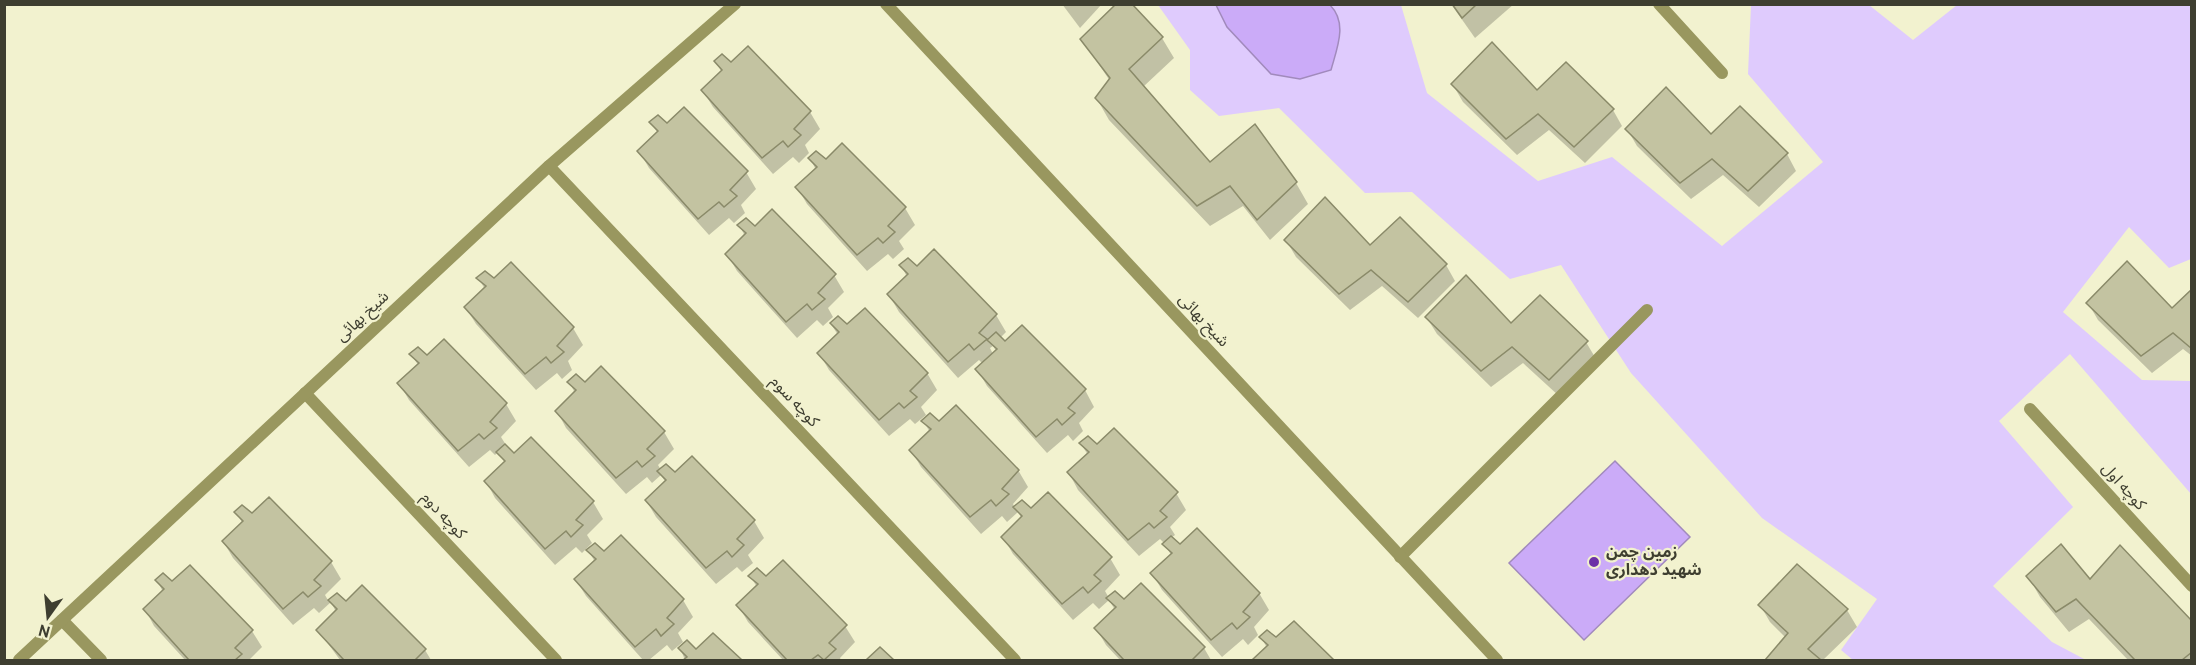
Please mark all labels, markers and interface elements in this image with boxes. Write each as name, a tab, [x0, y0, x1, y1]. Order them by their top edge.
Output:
street label: شیخ بهائی	[332, 287, 395, 347]
street label: شیخ بهائی	[1173, 290, 1233, 353]
street label: کوچه سوم	[764, 372, 823, 433]
street label: کوچه اول	[2096, 459, 2150, 515]
street label: کوچه دوم	[415, 488, 470, 545]
place label: زمین چمن شهید دهداری	[1606, 543, 1702, 581]
marker: زمین چمن شهید دهداری	[1587, 555, 1601, 569]
north arrow	[18, 587, 78, 647]
text: N	[36, 618, 53, 641]

